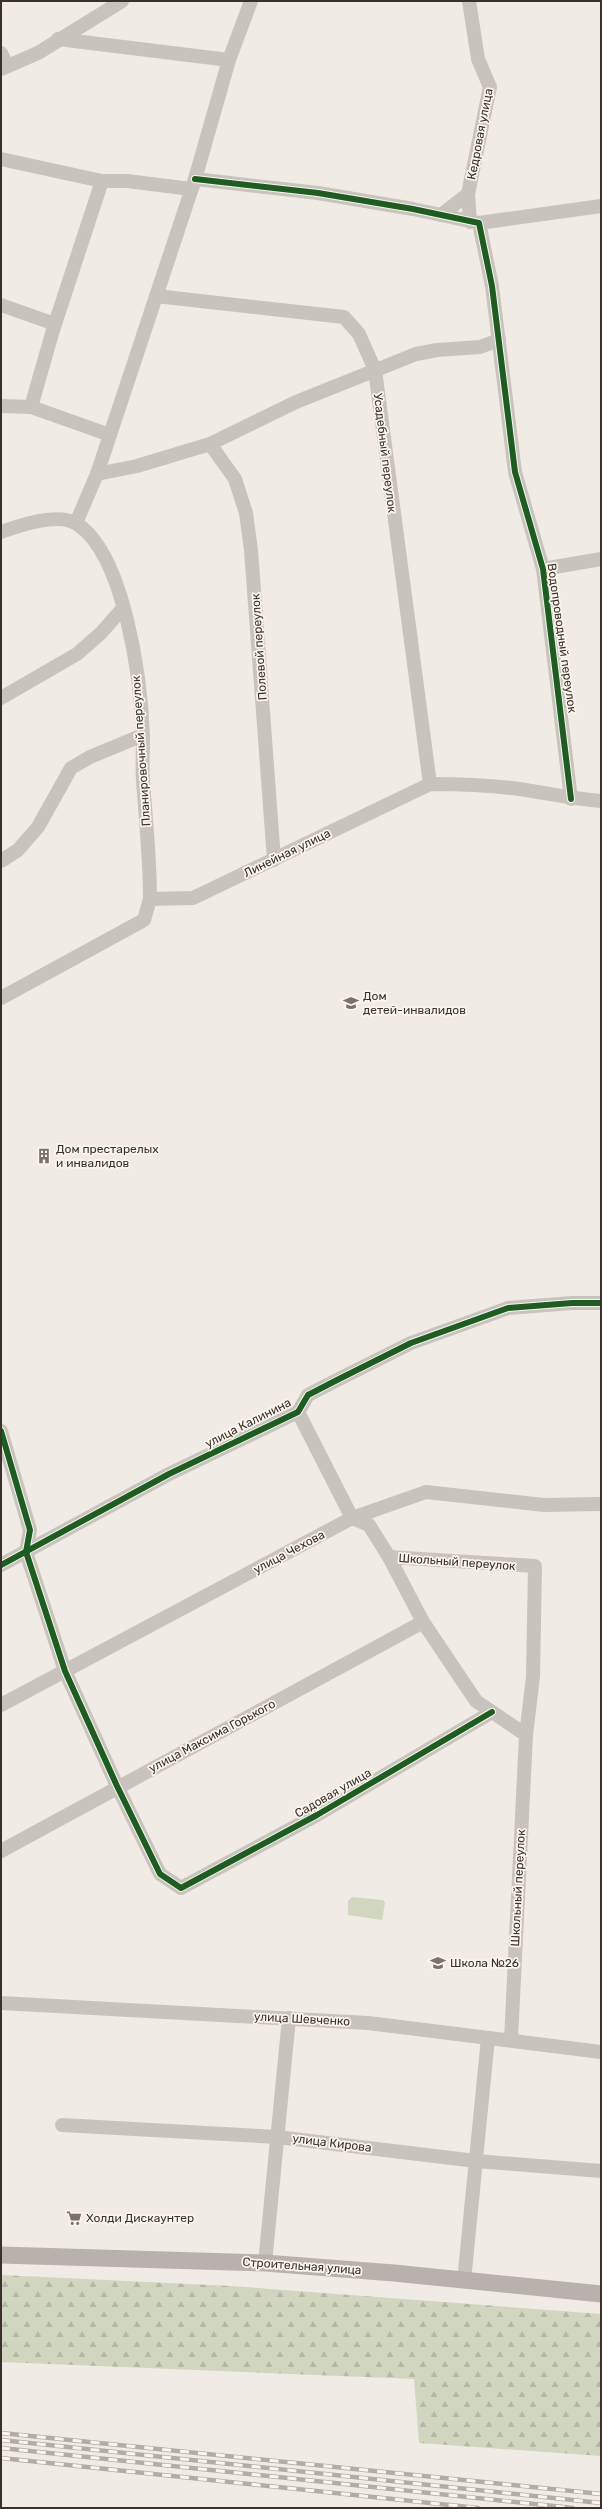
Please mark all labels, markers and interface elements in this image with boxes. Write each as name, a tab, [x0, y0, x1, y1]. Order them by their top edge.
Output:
street label: Кедровая улица	[464, 87, 496, 181]
street label: Усадебный переулок	[371, 392, 399, 514]
street label: Водопроводный переулок	[545, 562, 580, 714]
street label: Полевой переулок	[248, 593, 270, 701]
street label: Планировочный переулок	[129, 675, 153, 827]
street label: Линейная улица	[241, 826, 333, 880]
place label: Дом детей-инвалидов	[363, 989, 466, 1017]
school or university icon: Дом детей-инвалидов	[342, 994, 360, 1012]
place label: Дом престарелых и инвалидов	[56, 1142, 159, 1170]
building icon: Дом престарелых и инвалидов	[35, 1147, 53, 1165]
street label: улица Калинина	[203, 1395, 293, 1451]
street label: улица Чехова	[251, 1527, 327, 1577]
street label: Школьный переулок	[398, 1551, 517, 1573]
street label: улица Максима Горького	[146, 1697, 278, 1775]
street label: Садовая улица	[292, 1765, 374, 1821]
street label: Школьный переулок	[508, 1828, 528, 1947]
school or university icon: Школа №26	[429, 1954, 447, 1972]
place label: Школа №26	[450, 1956, 519, 1970]
street label: улица Шевченко	[254, 2009, 350, 2029]
street label: улица Кирова	[292, 2131, 372, 2155]
supermarket icon: Холди Дискаунтер	[65, 2209, 83, 2227]
place label: Холди Дискаунтер	[86, 2211, 194, 2225]
street label: Строительная улица	[242, 2255, 362, 2277]

